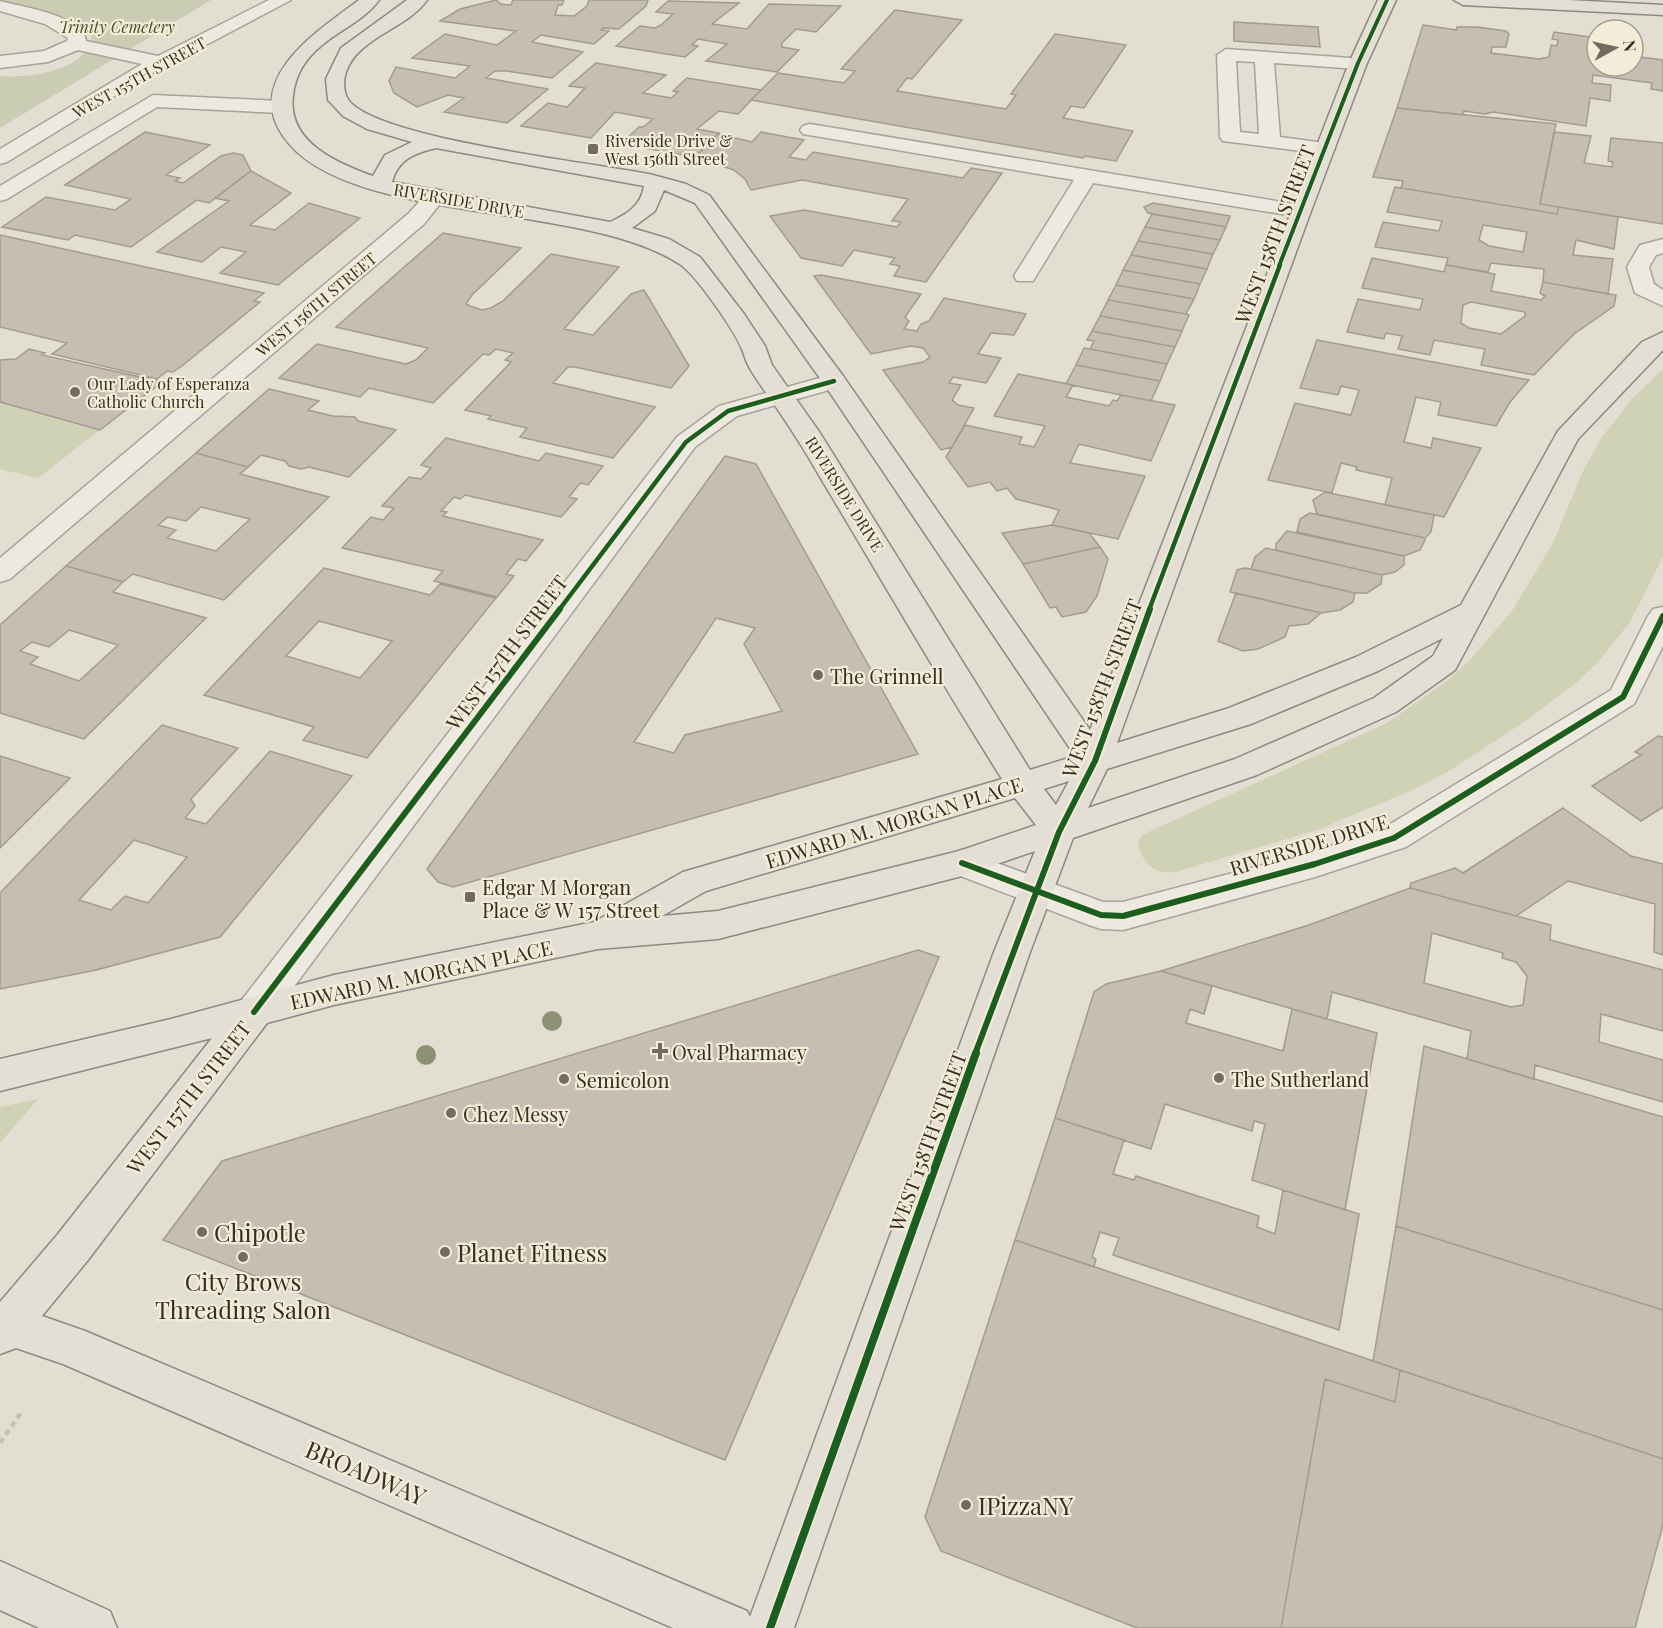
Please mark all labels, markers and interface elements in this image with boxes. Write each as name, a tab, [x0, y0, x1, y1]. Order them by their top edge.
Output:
park label: Trinity Cemetery	[59, 16, 175, 37]
north arrow	[1585, 18, 1645, 78]
street label: WEST 155TH STREET	[68, 31, 210, 123]
text: N	[1619, 39, 1642, 53]
place label: Riverside Drive & West 156th Street	[604, 130, 733, 169]
street label: WEST 158TH STREET	[1227, 141, 1321, 328]
marker: Riverside Drive & West 156th Street	[586, 142, 600, 156]
street label: RIVERSIDE DRIVE	[392, 178, 526, 222]
street label: WEST 156TH STREET	[250, 247, 381, 361]
place label: Our Lady of Esperanza Catholic Church	[87, 373, 250, 412]
marker: Our Lady of Esperanza Catholic Church	[68, 385, 82, 399]
street label: RIVERSIDE DRIVE	[801, 432, 889, 556]
street label: WEST 157TH STREET	[438, 569, 573, 736]
street label: WEST 158TH STREET	[1054, 595, 1148, 782]
place label: The Grinnell	[830, 662, 944, 689]
marker: The Grinnell	[811, 668, 825, 682]
street label: EDWARD M. MORGAN PLACE	[762, 770, 1026, 874]
street label: RIVERSIDE DRIVE	[1226, 807, 1392, 881]
place label: Edgar M Morgan Place & W 157 Street	[482, 873, 660, 923]
marker: Edgar M Morgan Place & W 157 Street	[463, 890, 477, 904]
street label: EDWARD M. MORGAN PLACE	[287, 933, 555, 1015]
street label: WEST 157TH STREET	[119, 1015, 256, 1180]
place label: Oval Pharmacy	[672, 1038, 807, 1065]
marker: Oval Pharmacy	[653, 1044, 667, 1058]
street label: WEST 158TH STREET	[882, 1047, 972, 1236]
place label: The Sutherland	[1231, 1065, 1370, 1092]
place label: Semicolon	[576, 1066, 669, 1093]
marker: The Sutherland	[1212, 1071, 1226, 1085]
marker: Semicolon	[557, 1072, 571, 1086]
place label: Chez Messy	[463, 1100, 568, 1127]
marker: Chez Messy	[444, 1106, 458, 1120]
place label: Chipotle	[214, 1216, 306, 1248]
marker: Chipotle	[195, 1225, 209, 1239]
place label: Planet Fitness	[457, 1236, 607, 1268]
marker: Planet Fitness	[438, 1245, 452, 1259]
marker: City Brows Threading Salon	[236, 1250, 250, 1264]
place label: City Brows Threading Salon	[155, 1265, 331, 1325]
street label: BROADWAY	[301, 1432, 432, 1512]
place label: IPizzaNY	[978, 1489, 1074, 1521]
marker: IPizzaNY	[959, 1498, 973, 1512]

